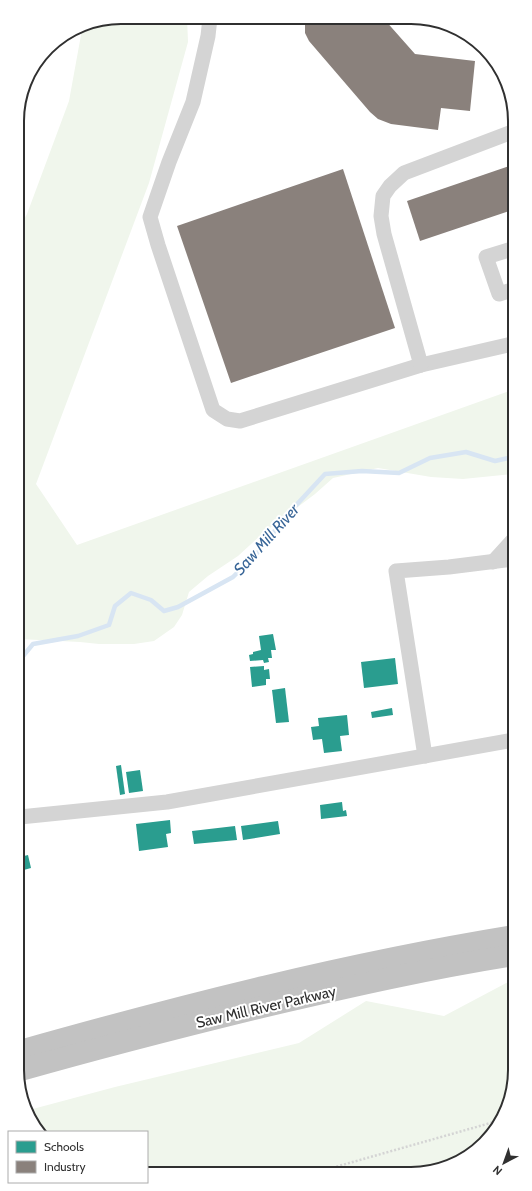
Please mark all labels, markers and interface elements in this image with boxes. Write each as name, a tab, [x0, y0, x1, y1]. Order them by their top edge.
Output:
water label: Saw Mill River	[230, 499, 304, 579]
street label: Saw Mill River Parkway	[194, 982, 338, 1032]
legend	[8, 1131, 148, 1183]
text: Schools	[44, 1139, 84, 1154]
north arrow	[484, 1143, 524, 1183]
text: Industry	[44, 1159, 85, 1174]
text: N	[490, 1163, 505, 1178]

